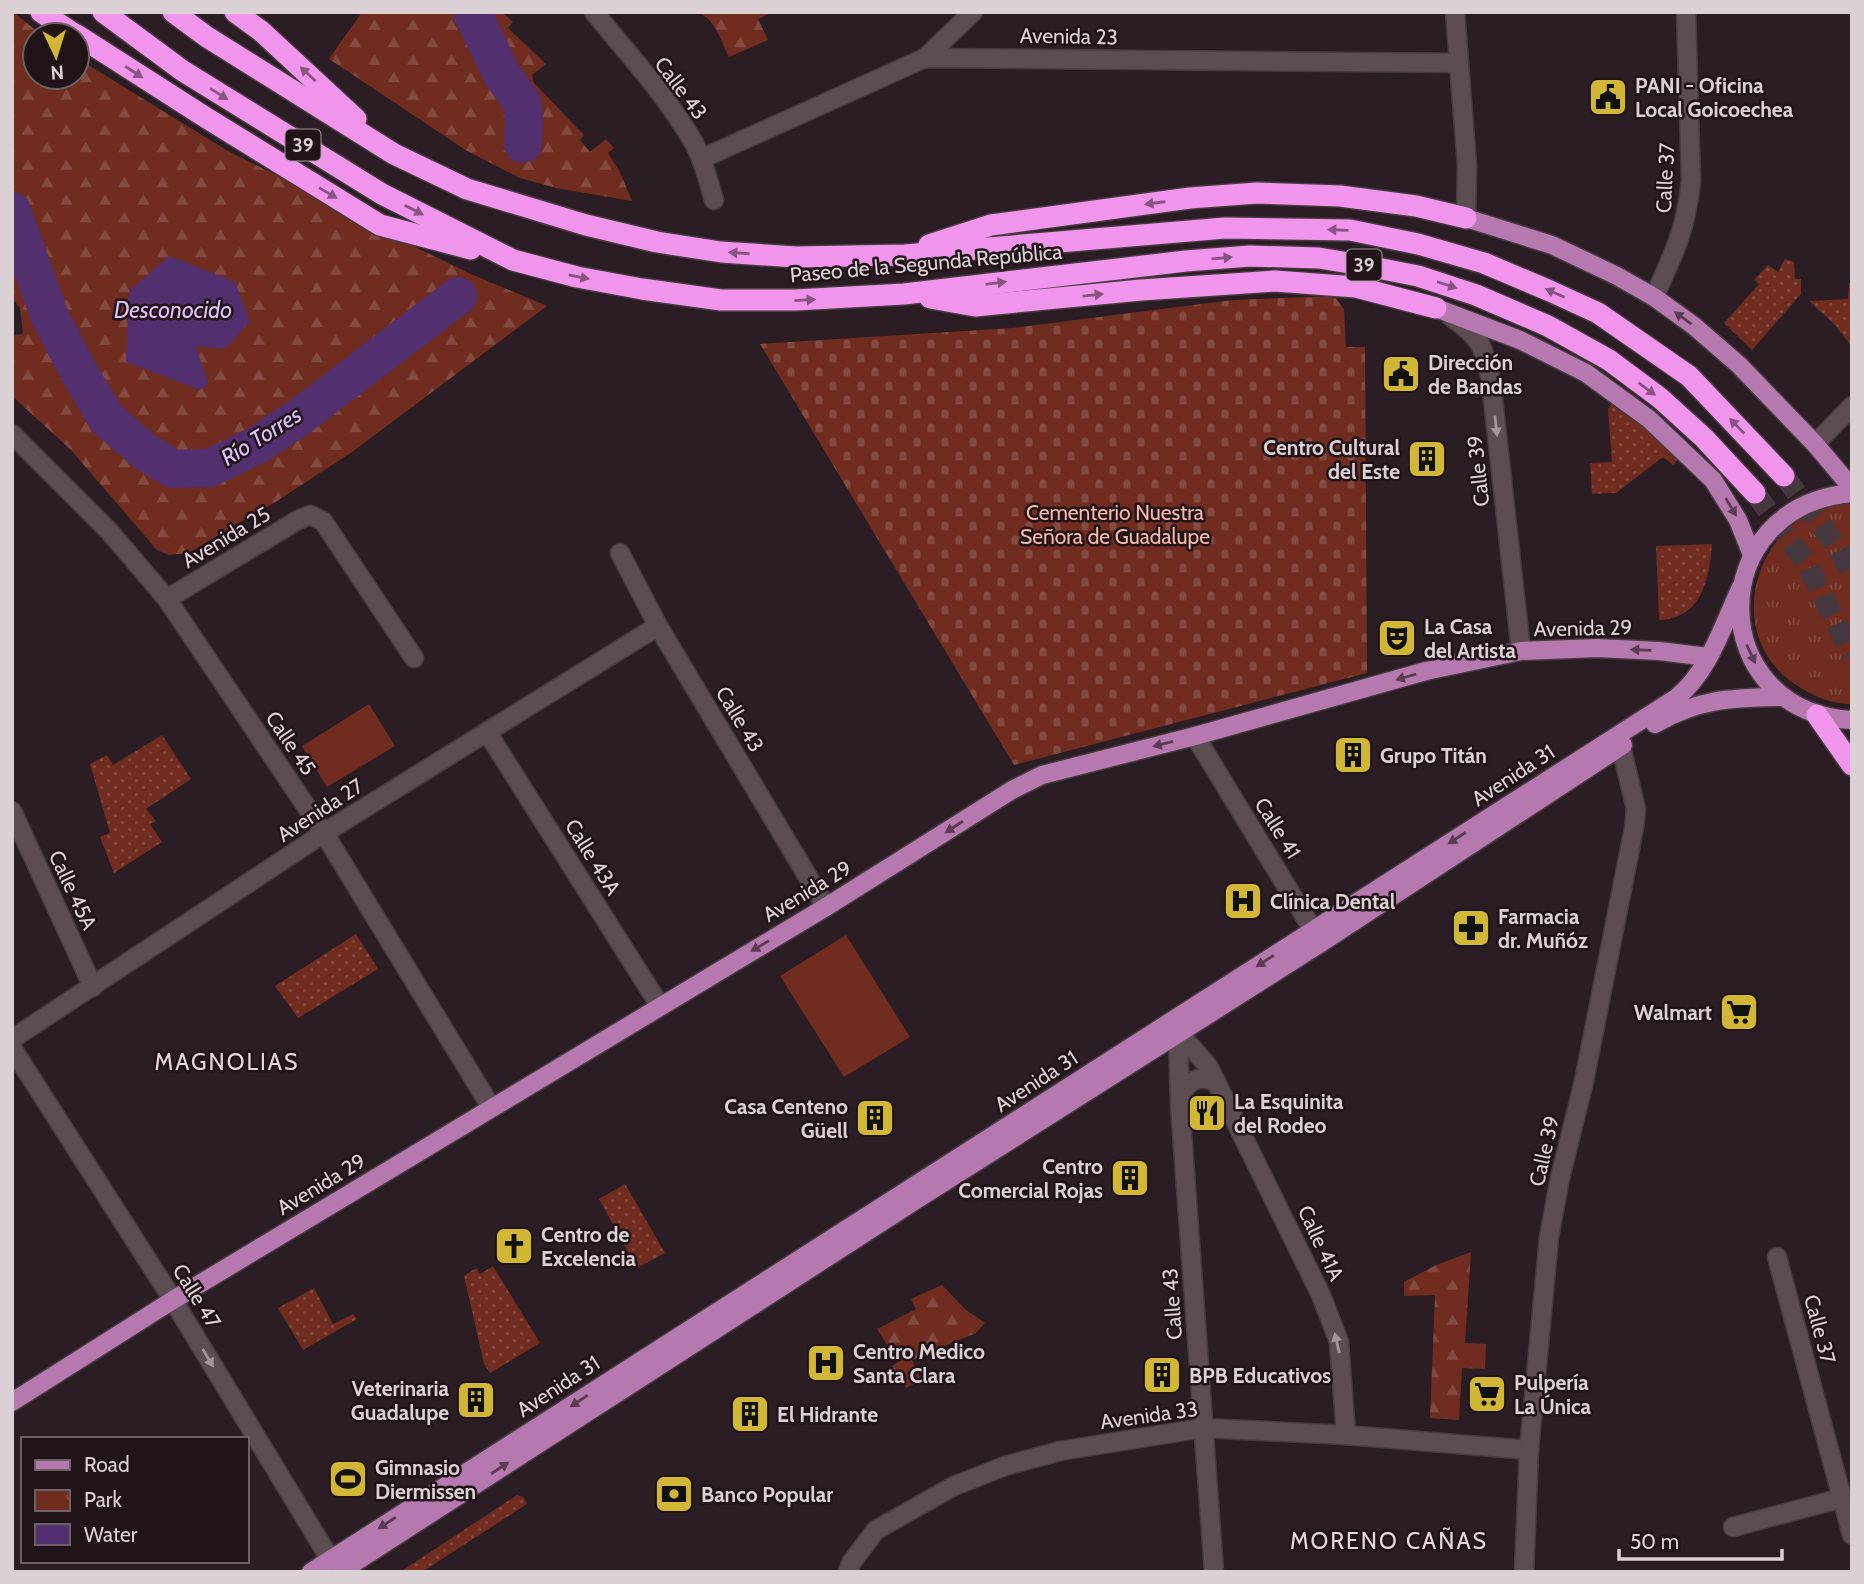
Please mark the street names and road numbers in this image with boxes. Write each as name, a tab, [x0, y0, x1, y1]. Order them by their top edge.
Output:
street label: Avenida 23	[1020, 23, 1118, 49]
street label: Calle 43	[649, 52, 713, 124]
road number: 39	[286, 130, 320, 160]
street label: Calle 37	[1651, 142, 1679, 214]
street label: Paseo de la Segunda República	[789, 239, 1063, 287]
road number: 39	[1346, 249, 1382, 280]
street label: Calle 39	[1462, 434, 1494, 508]
street label: Avenida 25	[178, 501, 274, 573]
street label: Avenida 29	[1533, 615, 1633, 641]
street label: Calle 43	[711, 682, 769, 756]
street label: Calle 45	[261, 706, 321, 780]
street label: Avenida 31	[1467, 739, 1559, 811]
street label: Avenida 27	[272, 773, 368, 847]
street label: Calle 41	[1250, 793, 1306, 863]
street label: Calle 43A	[560, 814, 626, 900]
street label: Calle 45A	[44, 846, 102, 934]
street label: Avenida 29	[758, 855, 856, 927]
street label: Avenida 31	[990, 1045, 1082, 1117]
street label: Calle 39	[1524, 1113, 1564, 1189]
street label: Avenida 29	[272, 1148, 370, 1220]
street label: Calle 41A	[1293, 1201, 1349, 1285]
street label: Calle 47	[168, 1259, 227, 1333]
street label: Calle 43	[1157, 1267, 1187, 1341]
street label: Calle 37	[1799, 1292, 1841, 1367]
street label: Avenida 31	[512, 1350, 604, 1422]
street label: Avenida 33	[1099, 1396, 1199, 1434]

